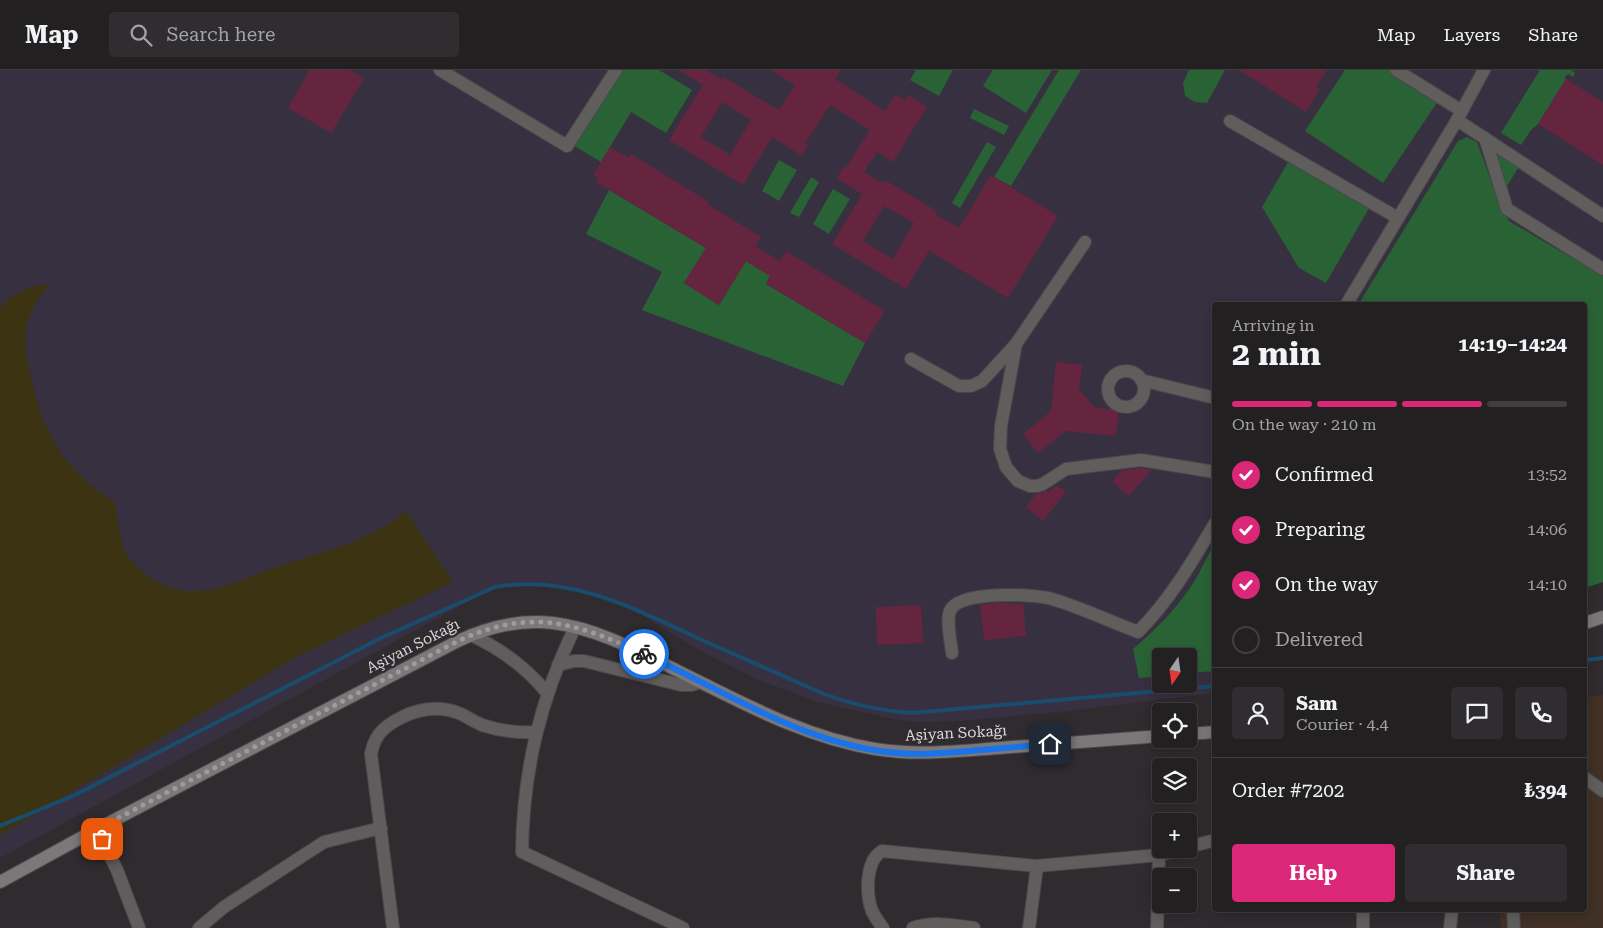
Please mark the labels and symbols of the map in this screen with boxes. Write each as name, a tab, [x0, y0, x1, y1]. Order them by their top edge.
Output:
street label: Aşiyan Sokağı	[364, 615, 463, 677]
courier	[619, 629, 669, 679]
north arrow	[1152, 648, 1198, 692]
street label: Aşiyan Sokağı	[905, 721, 1008, 745]
pin	[1029, 723, 1071, 765]
pin	[81, 818, 123, 860]

